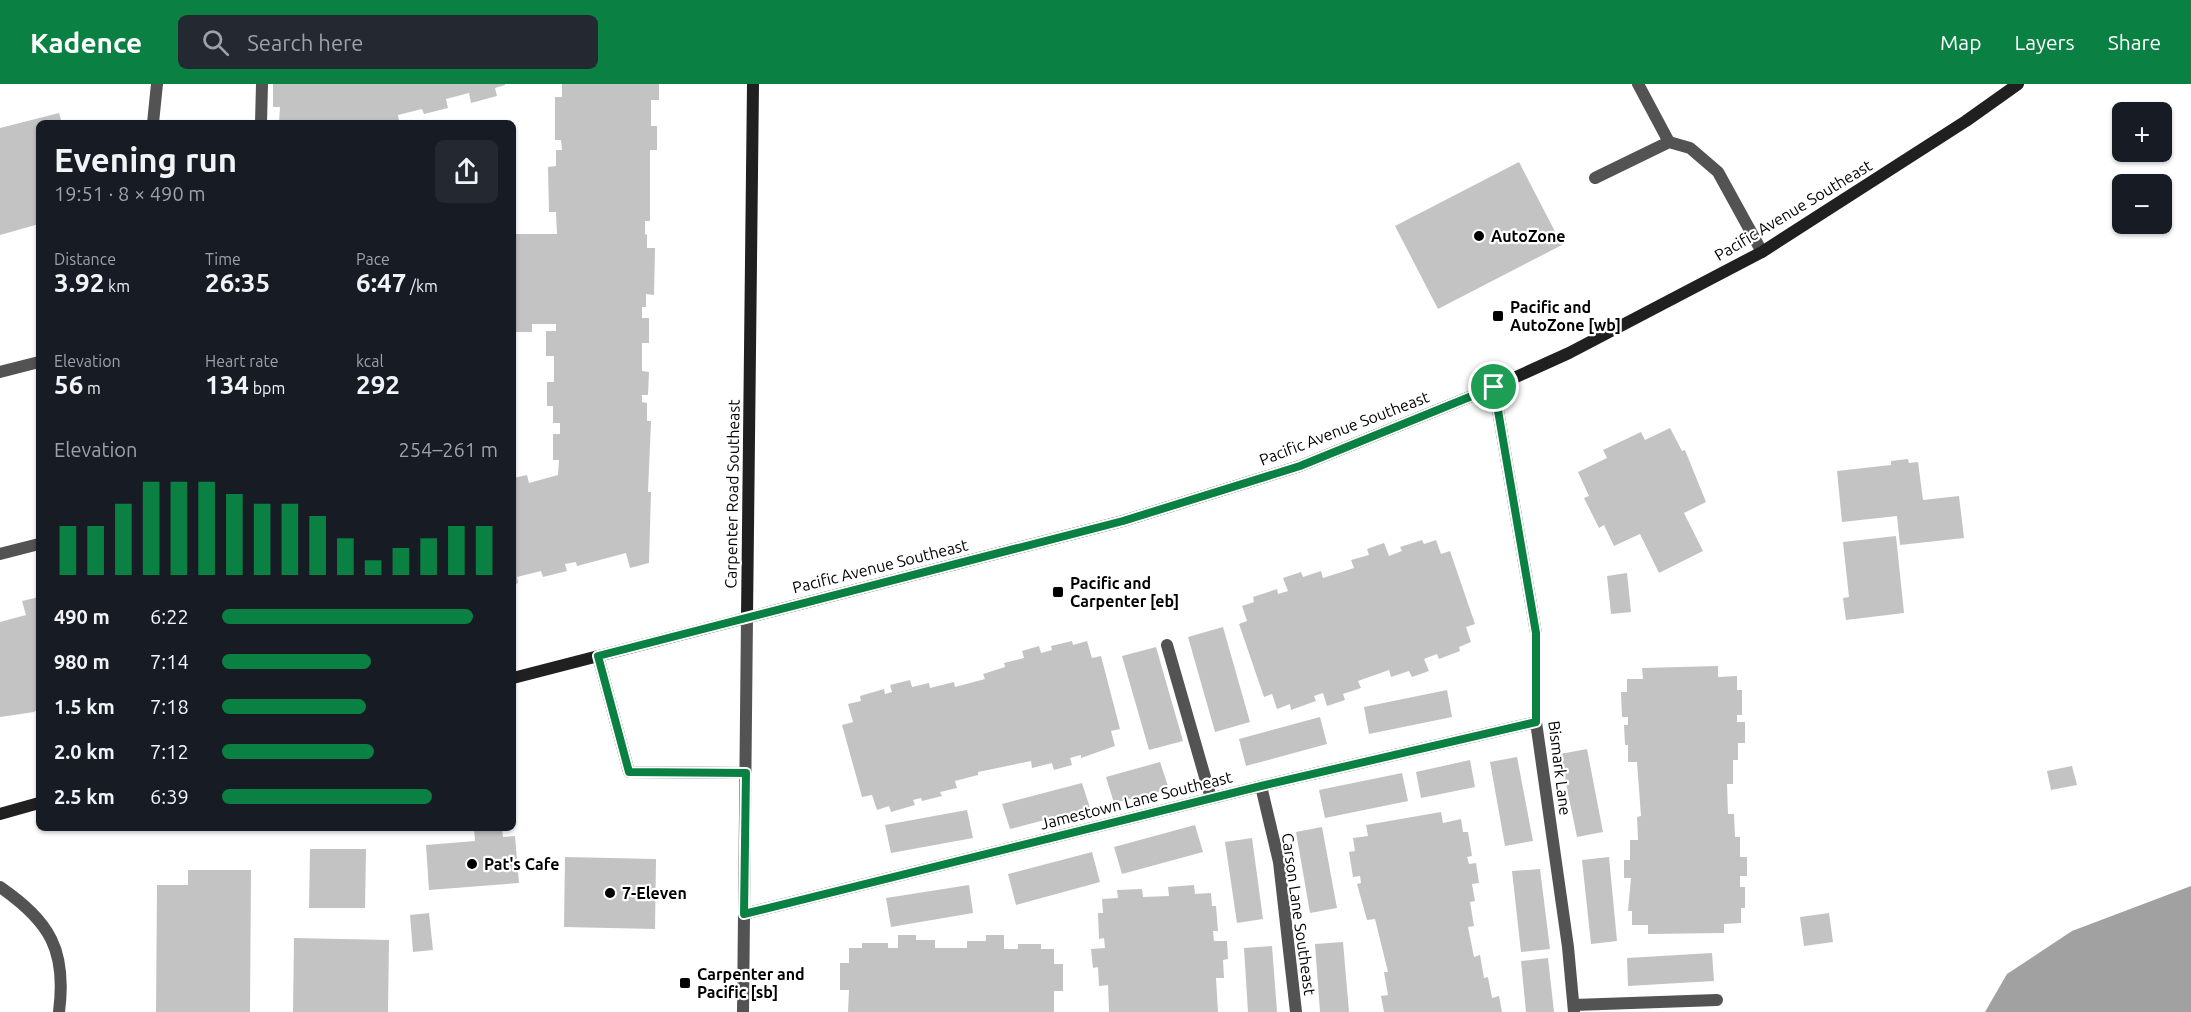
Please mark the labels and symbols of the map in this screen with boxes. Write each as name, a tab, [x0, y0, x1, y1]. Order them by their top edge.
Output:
street label: Pacific Avenue Southeast	[1711, 156, 1875, 264]
place label: AutoZone	[1491, 227, 1566, 245]
marker: AutoZone	[1472, 229, 1486, 243]
place label: Pacific and AutoZone [wb]	[1510, 298, 1621, 334]
marker: Pacific and AutoZone [wb]	[1491, 309, 1505, 323]
pin	[1468, 361, 1519, 412]
street label: Pacific Avenue Southeast	[1257, 387, 1432, 469]
street label: Carpenter Road Southeast	[721, 398, 743, 589]
street label: Pacific Avenue Southeast	[790, 535, 970, 597]
place label: Pacific and Carpenter [eb]	[1070, 574, 1179, 610]
marker: Pacific and Carpenter [eb]	[1051, 585, 1065, 599]
street label: Bismark Lane	[1545, 720, 1575, 816]
street label: Jamestown Lane Southeast	[1038, 767, 1234, 833]
street label: Carson Lane Southeast	[1279, 832, 1319, 997]
place label: Pat's Cafe	[484, 855, 559, 873]
marker: Pat's Cafe	[465, 857, 479, 871]
place label: 7-Eleven	[622, 884, 687, 902]
marker: 7-Eleven	[603, 886, 617, 900]
place label: Carpenter and Pacific [sb]	[697, 965, 805, 1001]
marker: Carpenter and Pacific [sb]	[678, 976, 692, 990]

